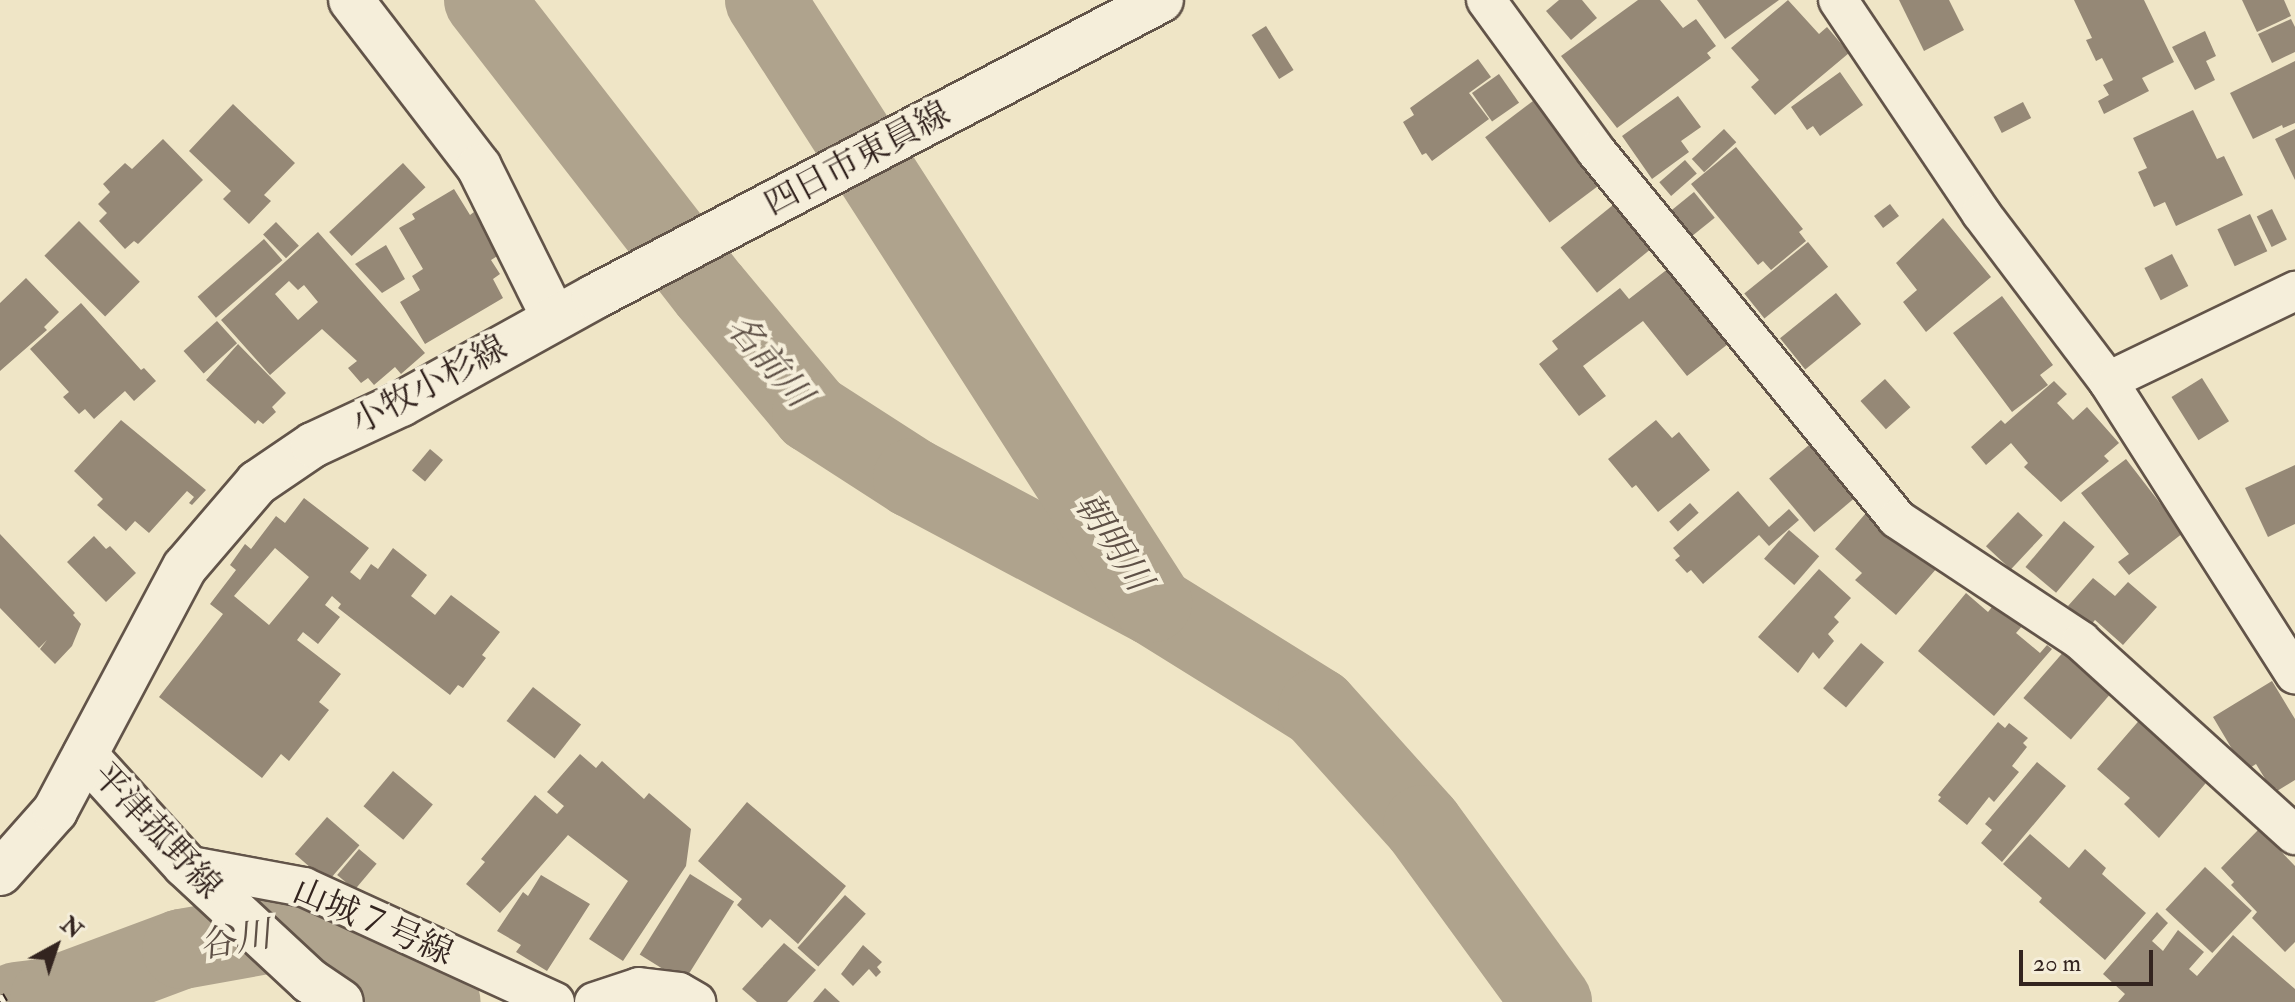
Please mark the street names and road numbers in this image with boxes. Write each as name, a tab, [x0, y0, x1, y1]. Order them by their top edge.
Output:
street label: 四日市東員線	[757, 93, 957, 225]
street label: 小牧小杉線	[344, 327, 514, 443]
street label: 平津菰野線	[84, 755, 230, 907]
street label: 山城７号線	[287, 870, 459, 974]

